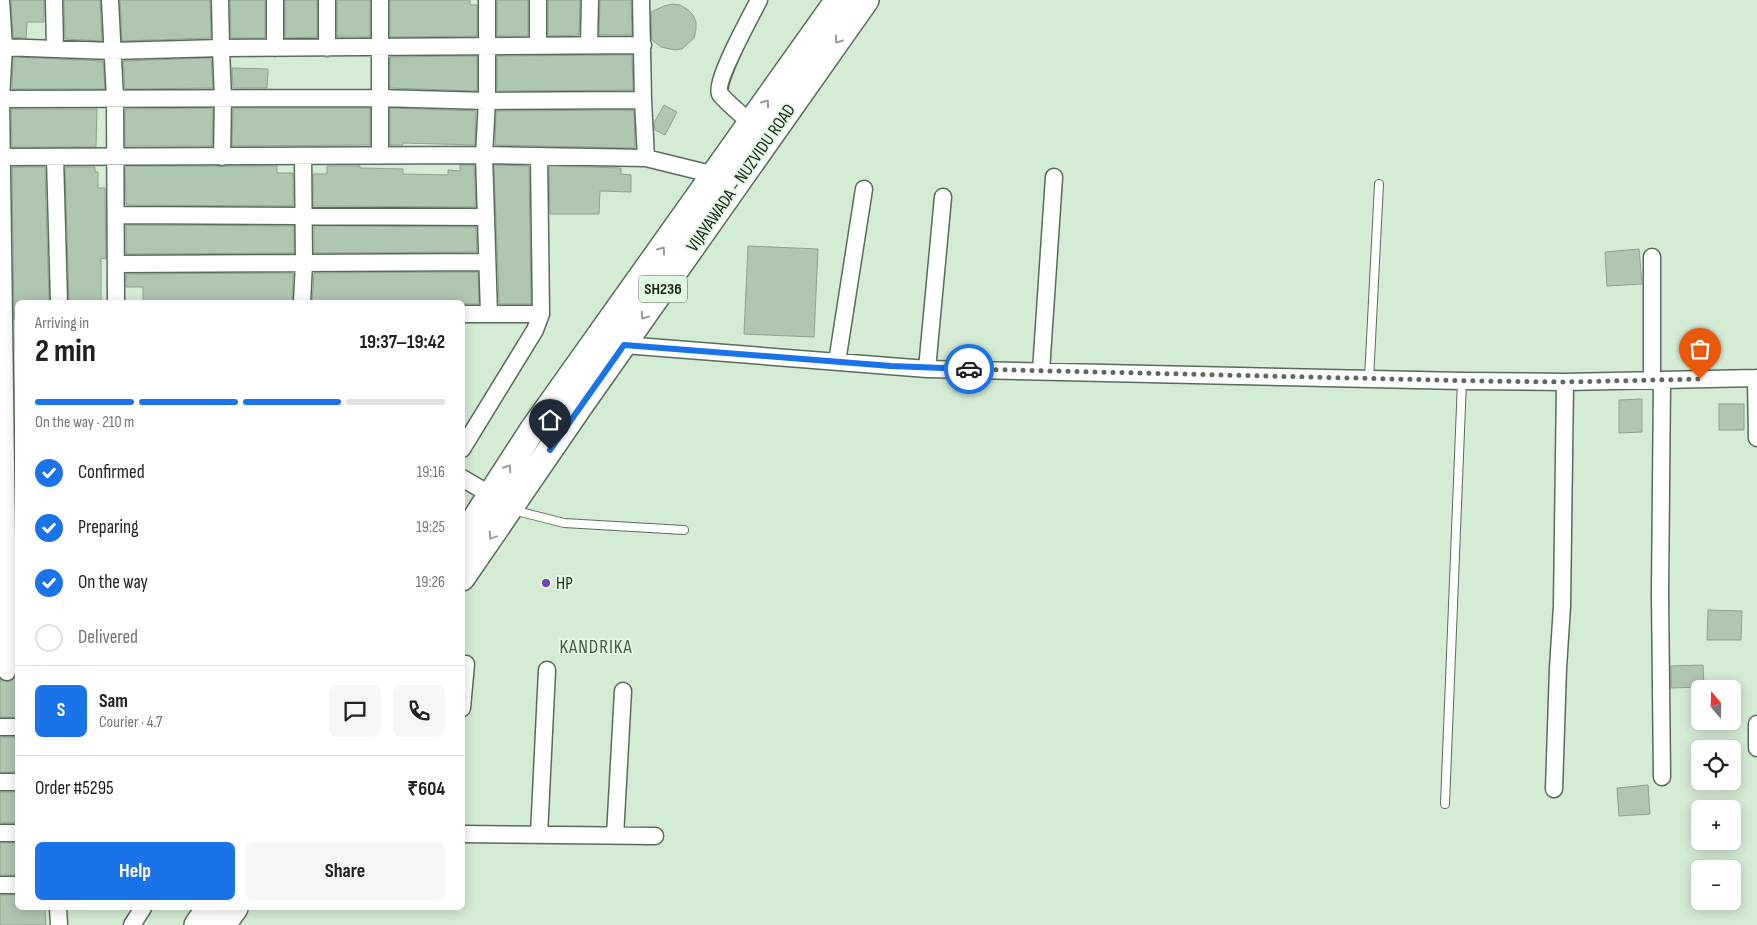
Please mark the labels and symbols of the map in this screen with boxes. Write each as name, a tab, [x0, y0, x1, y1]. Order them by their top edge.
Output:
one-way arrow	[835, 34, 844, 44]
street label: VIJAYAWADA - NUZVIDU ROAD	[682, 100, 800, 256]
one-way arrow	[761, 100, 769, 109]
one-way arrow	[656, 246, 665, 256]
road number: SH236	[639, 276, 687, 302]
one-way arrow	[641, 310, 650, 320]
pin	[1679, 328, 1721, 379]
courier	[944, 344, 994, 394]
pin	[529, 399, 571, 450]
one-way arrow	[502, 465, 511, 474]
one-way arrow	[488, 531, 498, 540]
place label: HP	[556, 573, 573, 594]
marker: HP	[540, 577, 552, 589]
district label: KANDRIKA	[559, 636, 633, 659]
north arrow	[1691, 680, 1741, 730]

